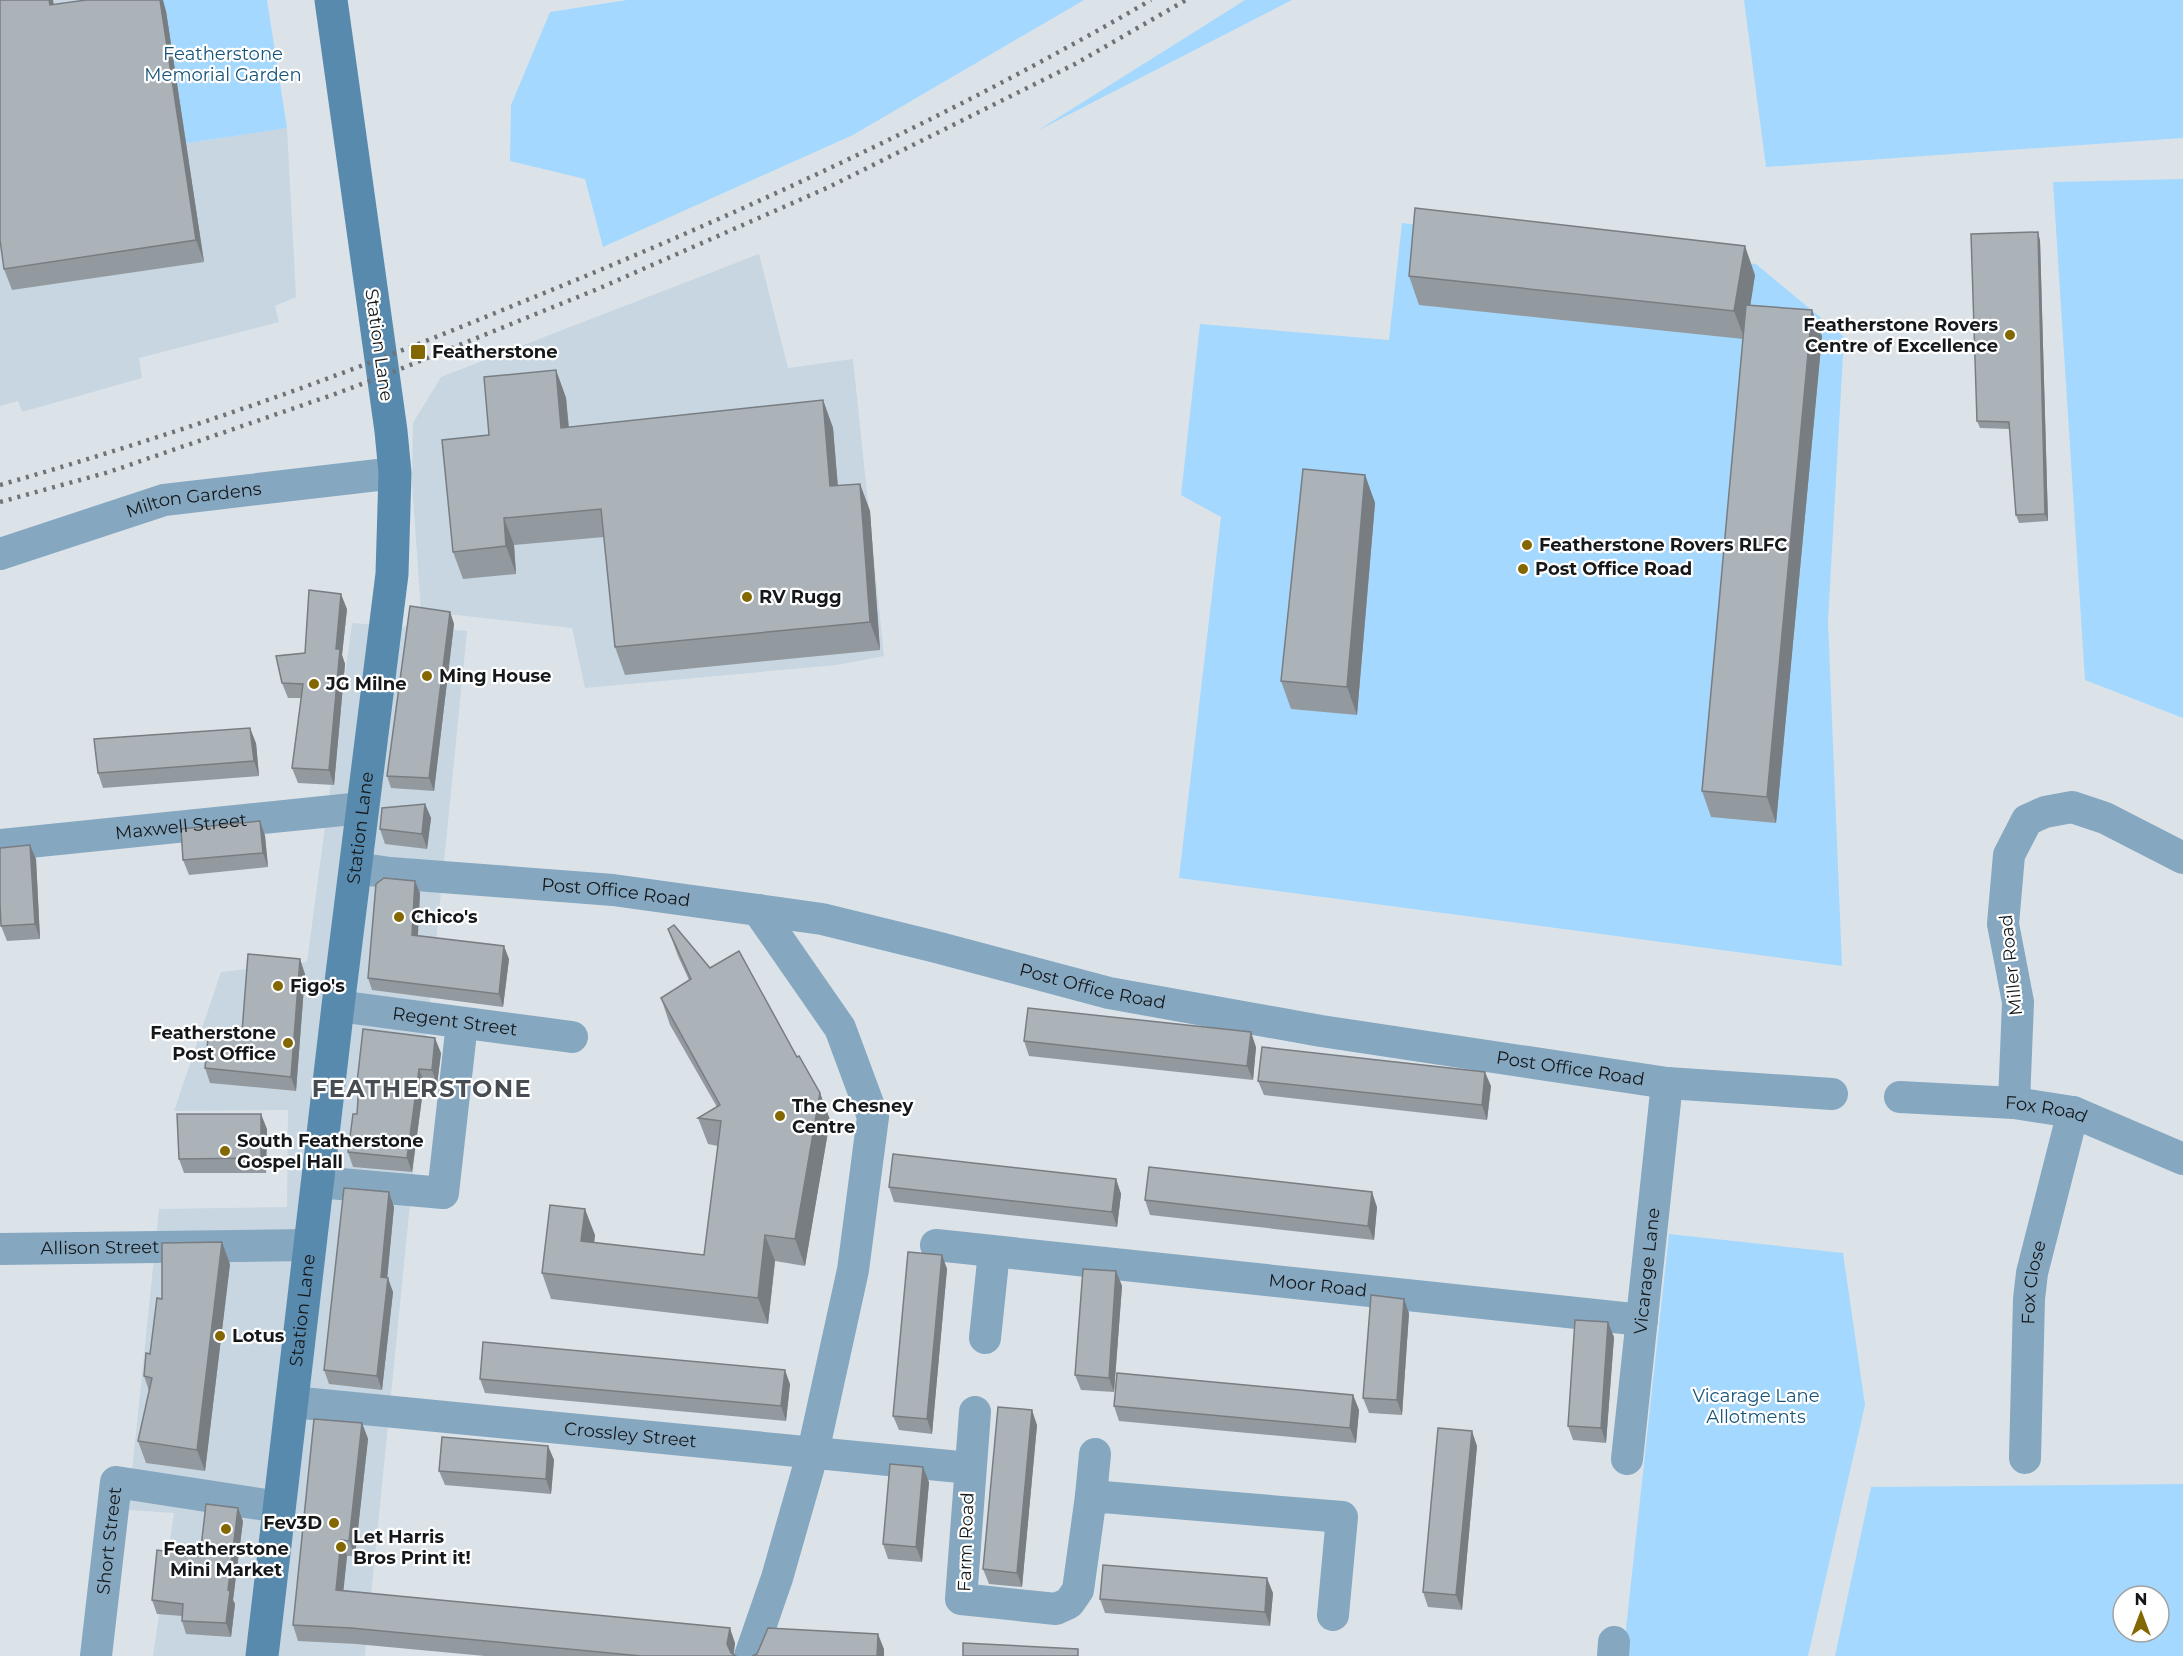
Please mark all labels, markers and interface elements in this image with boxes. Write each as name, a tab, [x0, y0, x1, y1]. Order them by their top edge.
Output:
park label: Featherstone Memorial Garden	[144, 43, 302, 86]
street label: Station Lane	[360, 287, 398, 403]
place label: Featherstone Rovers Centre of Excellence	[1803, 314, 1998, 357]
marker: Featherstone Rovers Centre of Excellence	[2003, 328, 2017, 342]
place label: Featherstone	[432, 341, 558, 363]
marker: Featherstone	[409, 343, 427, 361]
street label: Milton Gardens	[123, 478, 263, 523]
place label: Featherstone Rovers RLFC	[1539, 534, 1787, 556]
marker: Featherstone Rovers RLFC	[1520, 538, 1534, 552]
place label: Post Office Road	[1535, 558, 1692, 580]
marker: Post Office Road	[1516, 562, 1530, 576]
place label: RV Rugg	[759, 586, 842, 608]
marker: RV Rugg	[740, 590, 754, 604]
place label: Ming House	[439, 665, 551, 687]
marker: Ming House	[420, 669, 434, 683]
place label: JG Milne	[325, 673, 407, 695]
marker: JG Milne	[307, 677, 321, 691]
street label: Station Lane	[342, 770, 378, 885]
street label: Maxwell Street	[114, 809, 248, 844]
street label: Post Office Road	[541, 874, 692, 912]
place label: Chico's	[411, 906, 478, 928]
marker: Chico's	[392, 910, 406, 924]
street label: Miller Road	[1995, 913, 2027, 1017]
street label: Post Office Road	[1017, 959, 1167, 1014]
place label: Figo's	[290, 975, 345, 997]
marker: Figo's	[271, 979, 285, 993]
street label: Regent Street	[391, 1002, 519, 1041]
place label: Featherstone Post Office	[150, 1022, 276, 1065]
marker: Featherstone Post Office	[281, 1036, 295, 1050]
street label: Post Office Road	[1495, 1046, 1646, 1090]
district label: FEATHERSTONE	[312, 1074, 532, 1103]
street label: Fox Road	[2005, 1092, 2091, 1128]
place label: The Chesney Centre	[792, 1095, 913, 1138]
marker: The Chesney Centre	[773, 1109, 787, 1123]
place label: South Featherstone Gospel Hall	[237, 1130, 424, 1173]
marker: South Featherstone Gospel Hall	[218, 1144, 232, 1158]
street label: Vicarage Lane	[1629, 1207, 1665, 1335]
street label: Allison Street	[40, 1236, 160, 1259]
street label: Fox Close	[2017, 1238, 2051, 1325]
street label: Station Lane	[285, 1253, 320, 1368]
street label: Moor Road	[1268, 1269, 1368, 1302]
place label: Lotus	[232, 1325, 285, 1347]
marker: Lotus	[213, 1329, 227, 1343]
park label: Vicarage Lane Allotments	[1692, 1385, 1820, 1428]
street label: Crossley Street	[563, 1418, 698, 1452]
street label: Short Street	[92, 1486, 126, 1596]
street label: Farm Road	[953, 1492, 979, 1592]
place label: Fev3D	[263, 1512, 322, 1534]
marker: Fev3D	[327, 1516, 341, 1530]
marker: Featherstone Mini Market	[219, 1522, 233, 1536]
place label: Let Harris Bros Print it!	[353, 1526, 471, 1569]
place label: Featherstone Mini Market	[163, 1538, 289, 1581]
marker: Let Harris Bros Print it!	[334, 1540, 348, 1554]
north arrow	[2111, 1584, 2171, 1644]
text: N	[2135, 1590, 2147, 1609]

